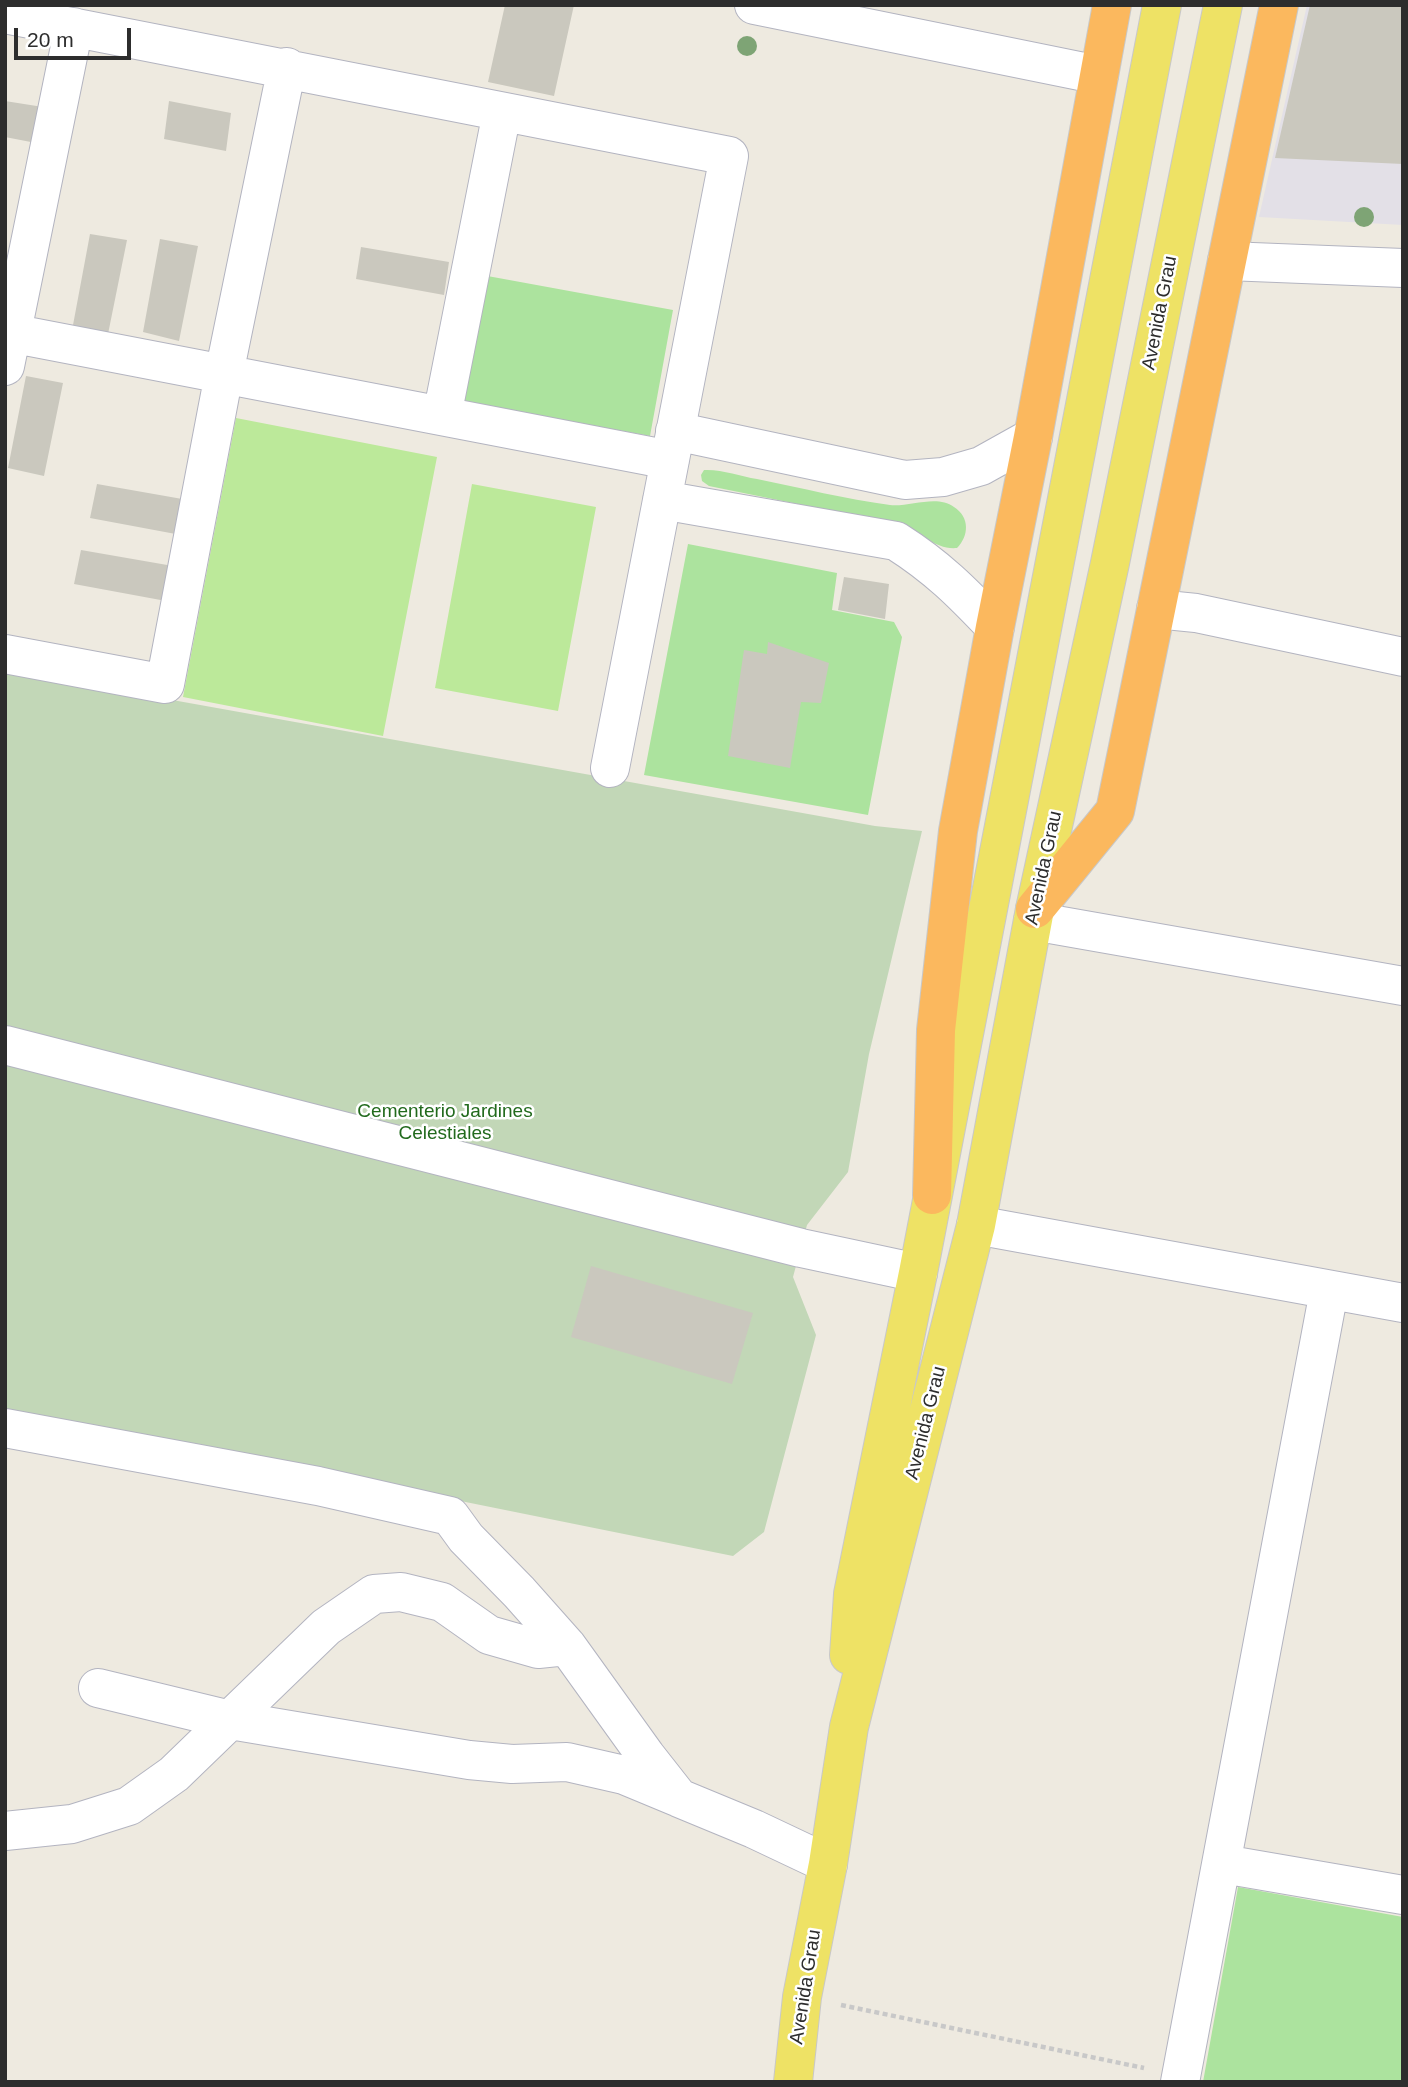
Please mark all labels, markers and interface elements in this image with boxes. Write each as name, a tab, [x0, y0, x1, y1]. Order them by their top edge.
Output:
scale bar	[18, 14, 135, 58]
text: 20 m	[27, 28, 74, 51]
street label: Avenida Grau	[1138, 254, 1182, 372]
street label: Avenida Grau	[1021, 809, 1067, 927]
park label: Cementerio Jardines Celestiales	[357, 1101, 533, 1145]
street label: Avenida Grau	[901, 1364, 951, 1482]
street label: Avenida Grau	[786, 1928, 826, 2046]

